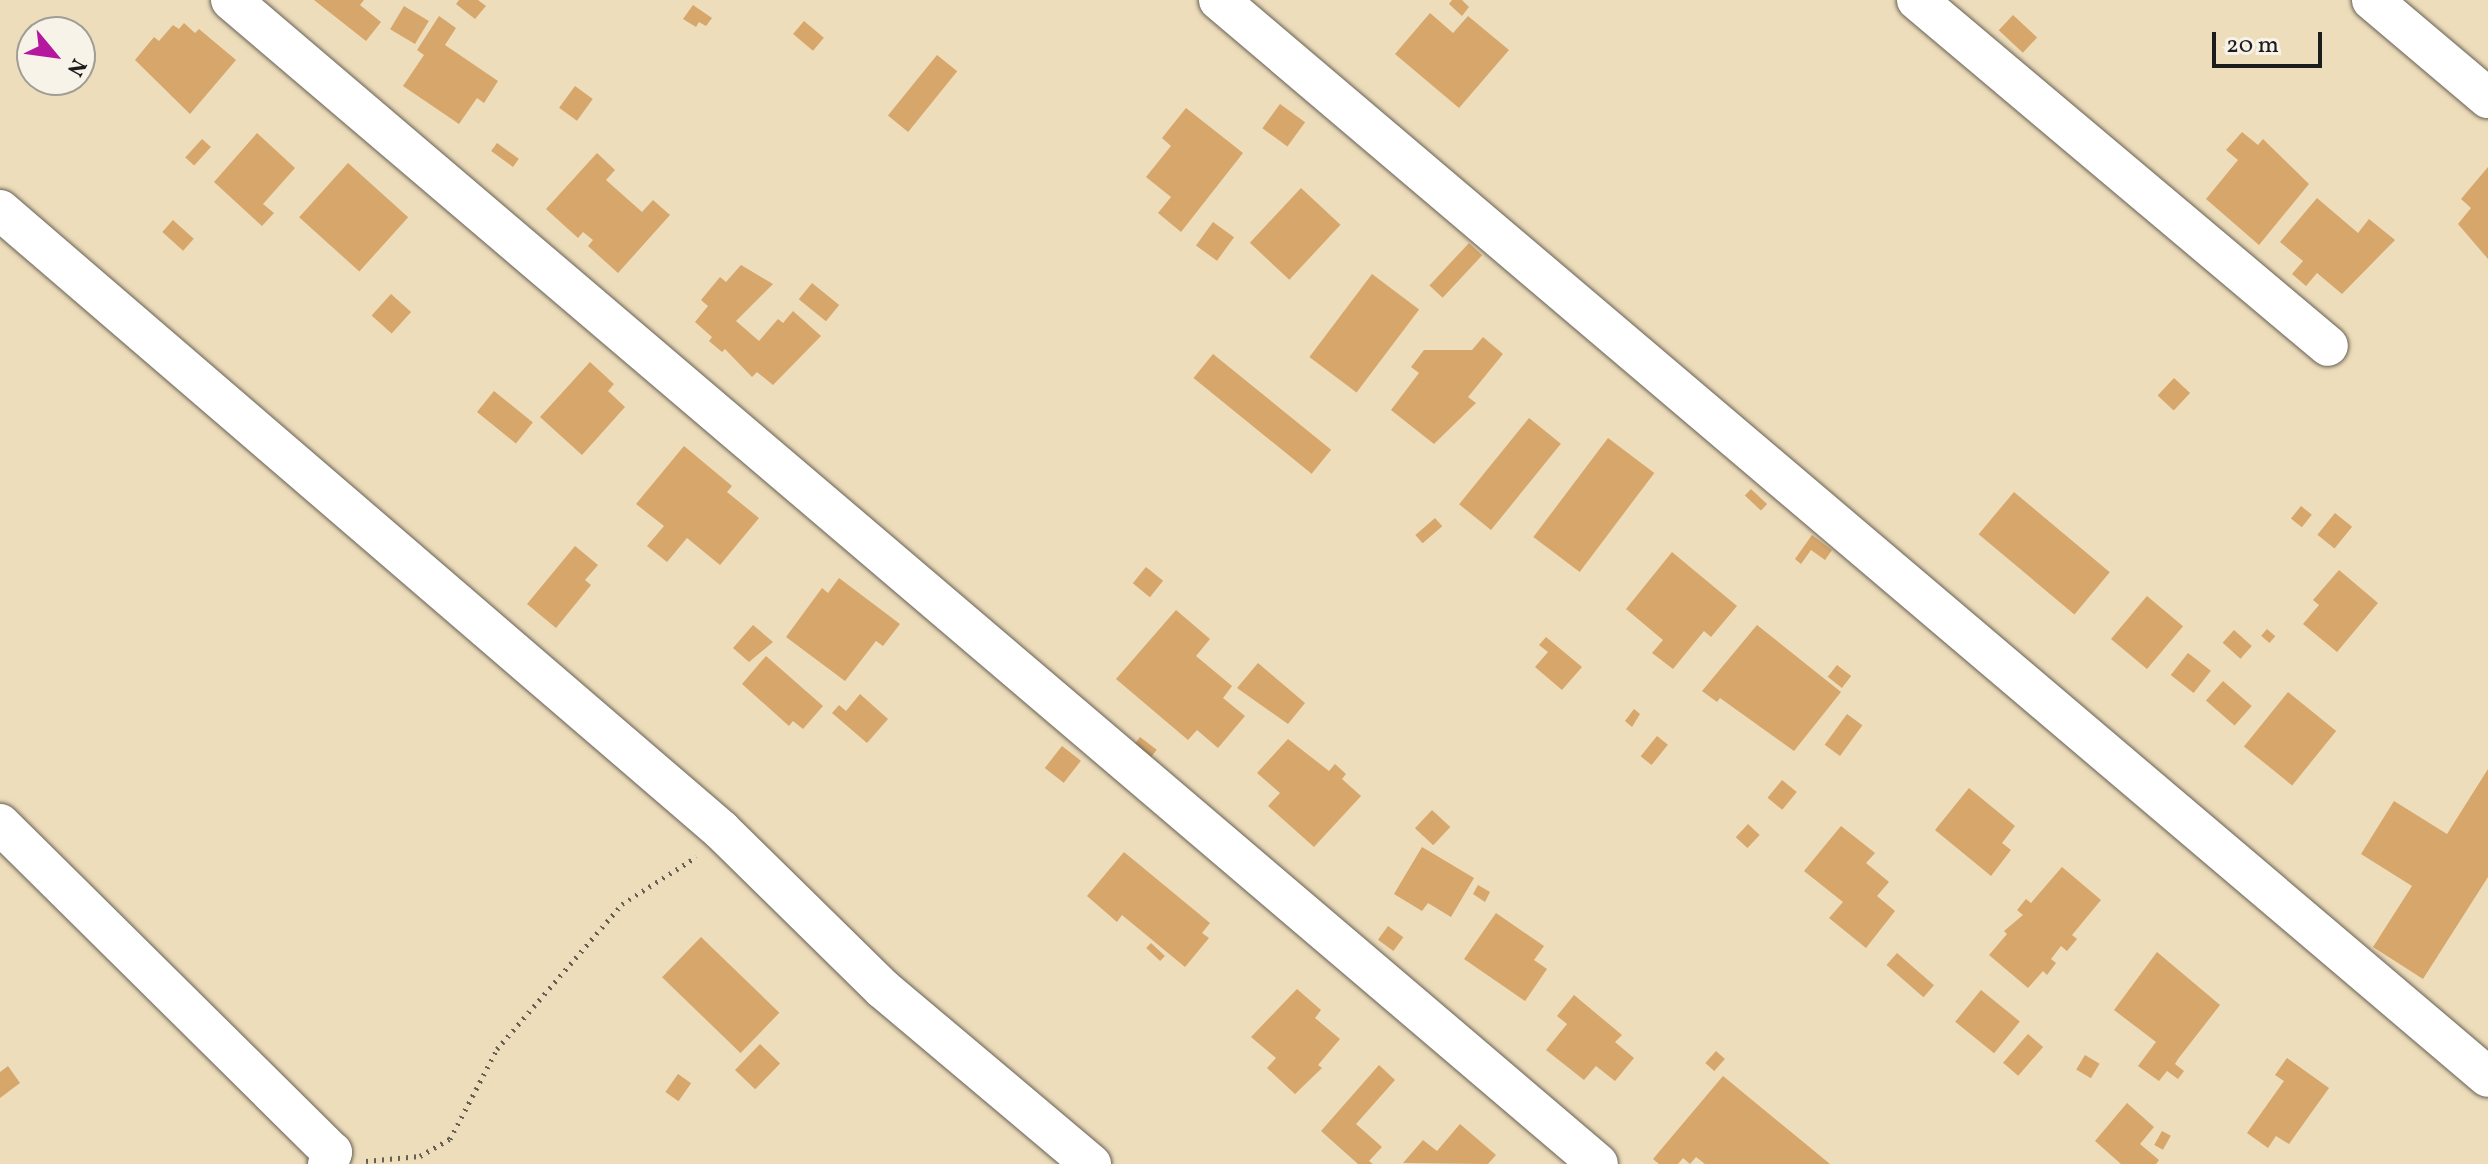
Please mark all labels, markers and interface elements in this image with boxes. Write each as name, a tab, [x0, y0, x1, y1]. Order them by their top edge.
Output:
north arrow	[16, 16, 96, 96]
scale bar	[2216, 16, 2326, 66]
text: 20 m	[2226, 29, 2279, 63]
text: N	[58, 52, 93, 81]

